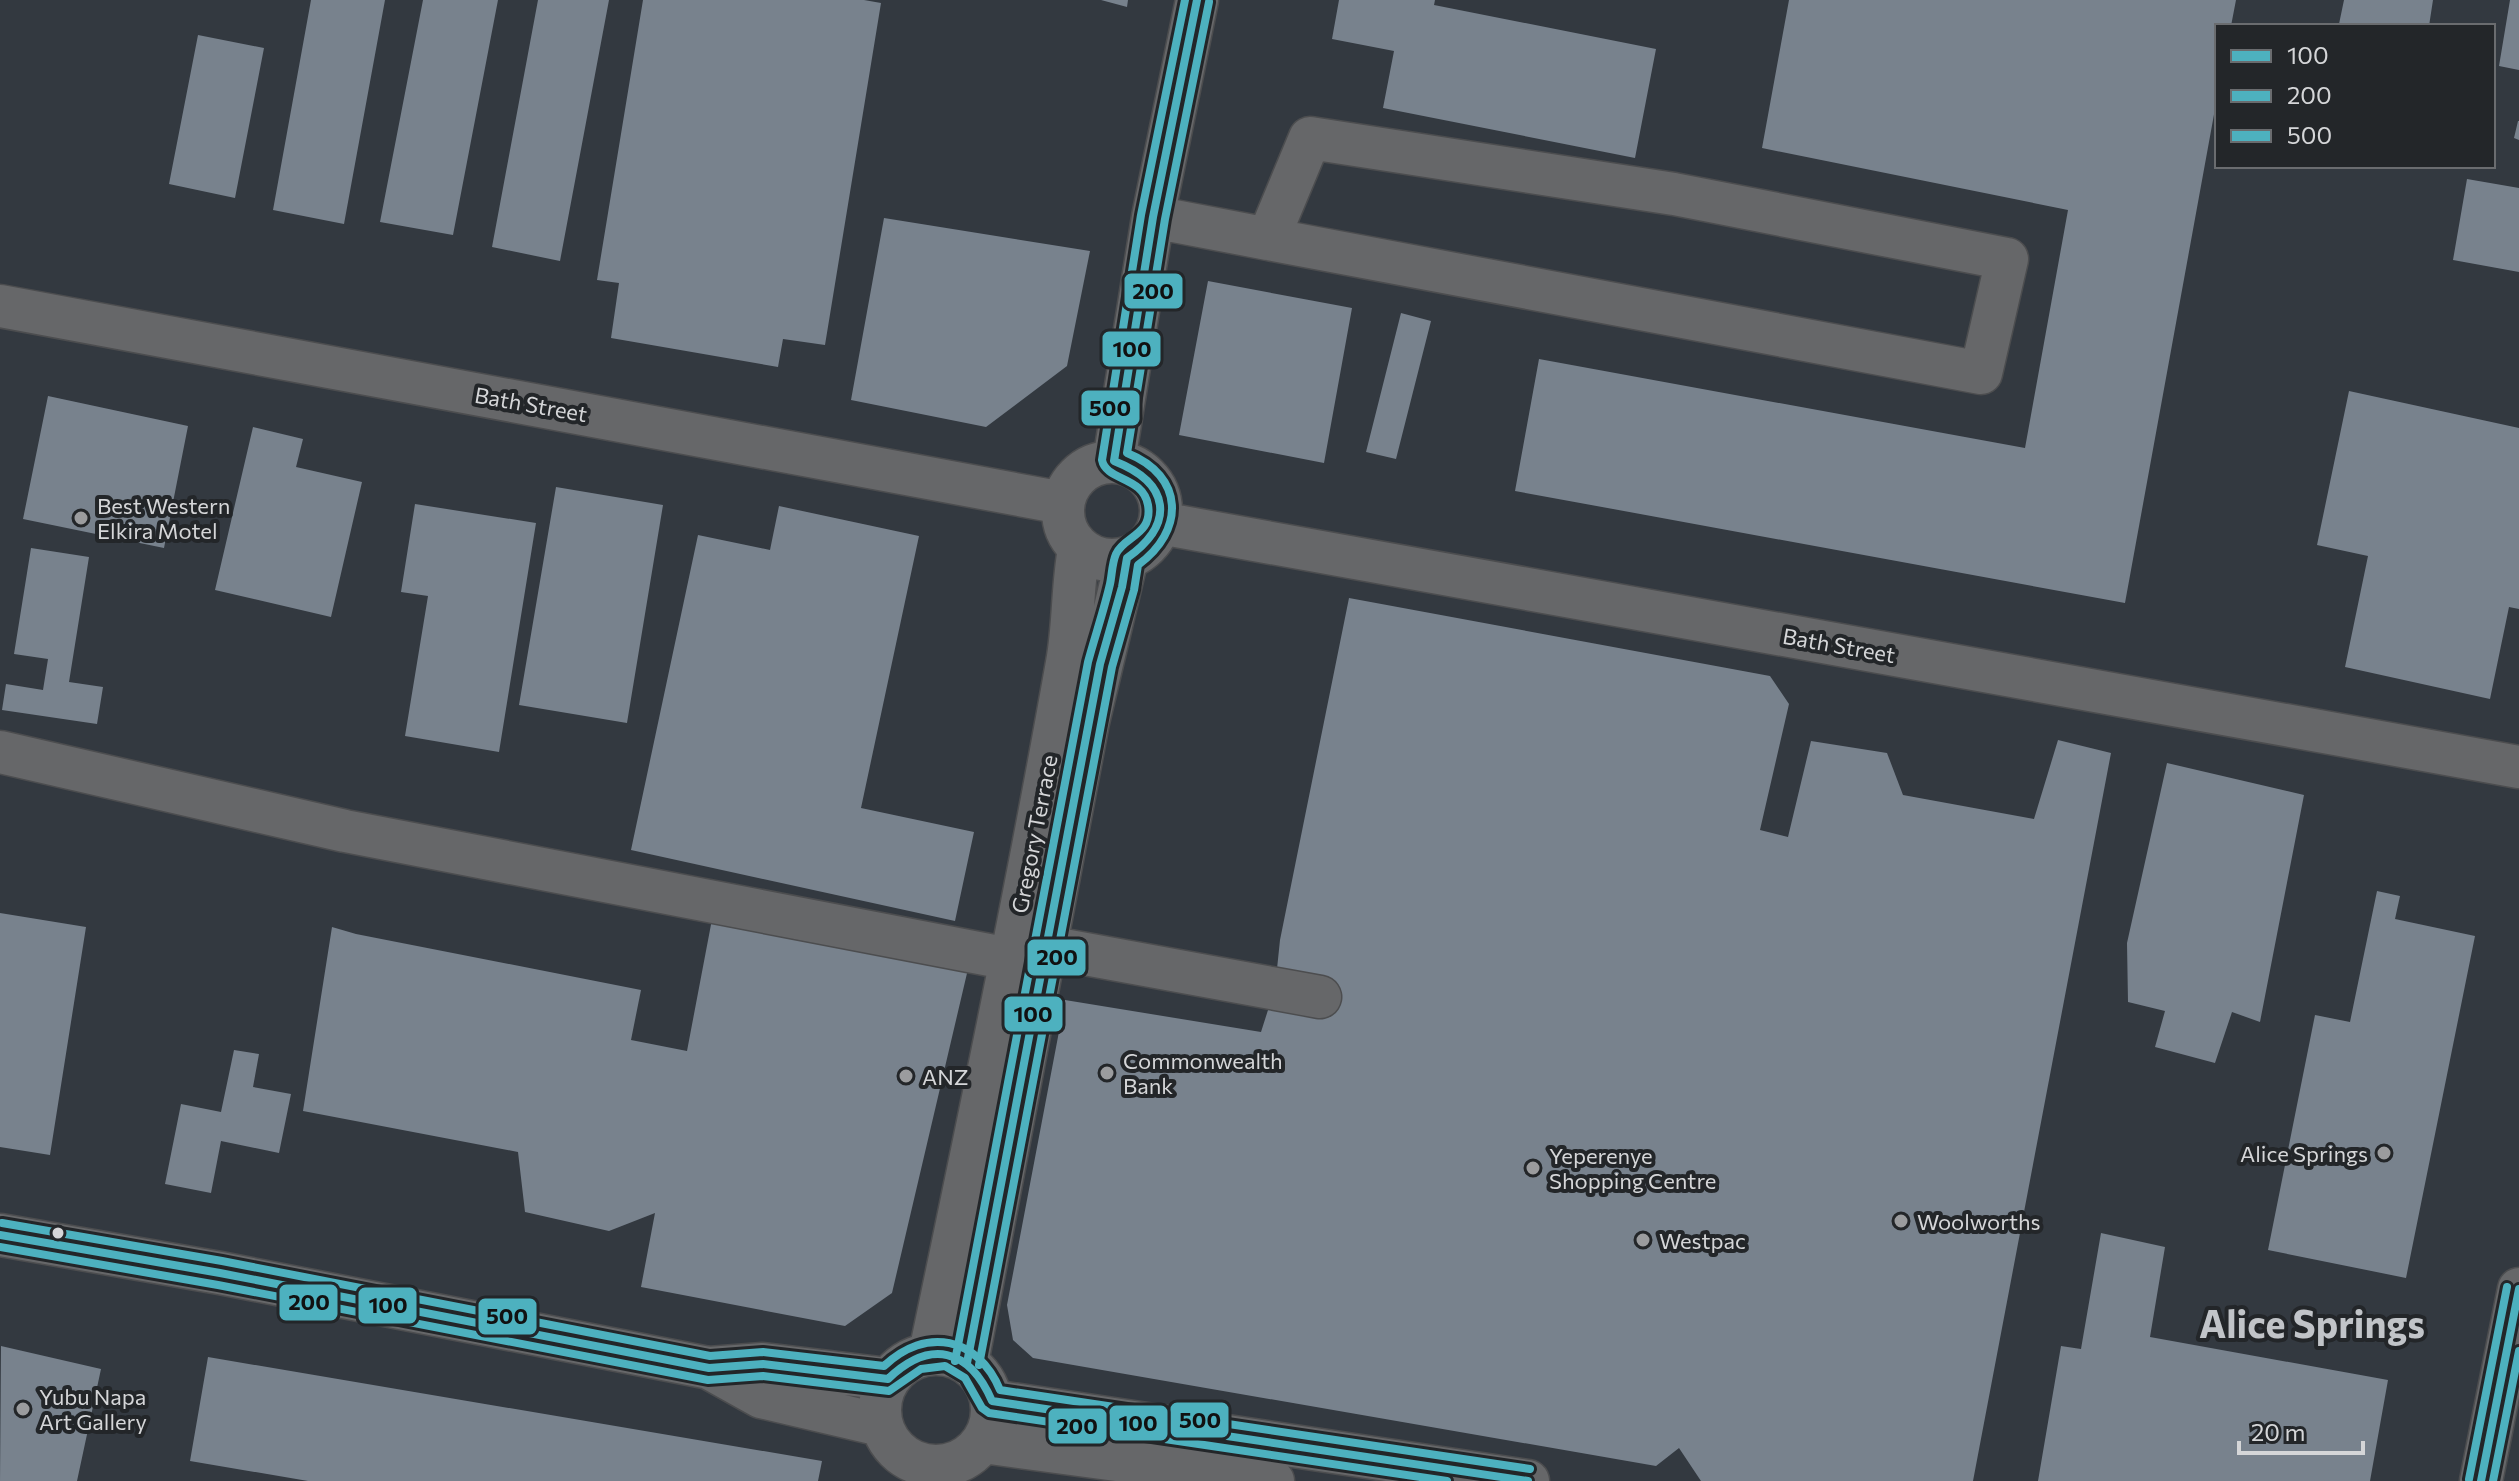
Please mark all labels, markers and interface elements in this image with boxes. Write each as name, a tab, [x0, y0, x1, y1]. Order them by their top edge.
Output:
legend	[2215, 24, 2495, 168]
text: 100	[2287, 40, 2329, 69]
text: 200	[2287, 80, 2332, 109]
text: 500	[2287, 120, 2332, 149]
line badge: 200	[1123, 272, 1184, 310]
text: 200	[1132, 277, 1174, 304]
line badge: 100	[1101, 330, 1162, 368]
text: 100	[1112, 335, 1152, 362]
street label: Bath Street	[473, 381, 589, 427]
line badge: 500	[1080, 389, 1141, 427]
text: 500	[1089, 394, 1131, 421]
place label: Best Western Elkira Motel	[97, 492, 230, 544]
marker: Best Western Elkira Motel	[72, 509, 90, 527]
street label: Bath Street	[1781, 622, 1897, 668]
street label: Gregory Terrace	[1005, 753, 1063, 915]
line badge: 200	[1026, 938, 1087, 977]
text: 200	[1036, 943, 1078, 970]
line badge: 100	[1003, 995, 1064, 1033]
text: 100	[1013, 1000, 1053, 1027]
place label: Commonwealth Bank	[1123, 1047, 1283, 1099]
place label: ANZ	[922, 1063, 969, 1090]
marker: Commonwealth Bank	[1098, 1064, 1116, 1082]
marker: ANZ	[897, 1067, 915, 1085]
place label: Alice Springs	[2240, 1140, 2368, 1167]
place label: Yeperenye Shopping Centre	[1549, 1142, 1716, 1194]
marker: Alice Springs	[2375, 1144, 2393, 1162]
marker: Yeperenye Shopping Centre	[1524, 1159, 1542, 1177]
place label: Woolworths	[1917, 1208, 2041, 1235]
marker: Woolworths	[1892, 1212, 1910, 1230]
unlabelled marker	[50, 1225, 66, 1241]
place label: Westpac	[1659, 1227, 1746, 1254]
marker: Westpac	[1634, 1231, 1652, 1249]
line badge: 200	[278, 1283, 339, 1322]
line badge: 100	[357, 1286, 418, 1325]
text: 200	[288, 1288, 330, 1315]
text: 100	[368, 1291, 408, 1318]
line badge: 500	[477, 1297, 538, 1336]
district label: Alice Springs	[2199, 1299, 2425, 1346]
text: 500	[486, 1302, 528, 1329]
place label: Yubu Napa Art Gallery	[39, 1383, 147, 1435]
marker: Yubu Napa Art Gallery	[14, 1400, 32, 1418]
line badge: 500	[1169, 1401, 1230, 1439]
line badge: 100	[1108, 1404, 1169, 1442]
scale bar	[2239, 1405, 2363, 1455]
text: 500	[1179, 1406, 1221, 1433]
line badge: 200	[1047, 1407, 1108, 1445]
text: 100	[1118, 1409, 1158, 1436]
text: 200	[1056, 1412, 1098, 1439]
text: 20 m	[2251, 1417, 2305, 1446]

